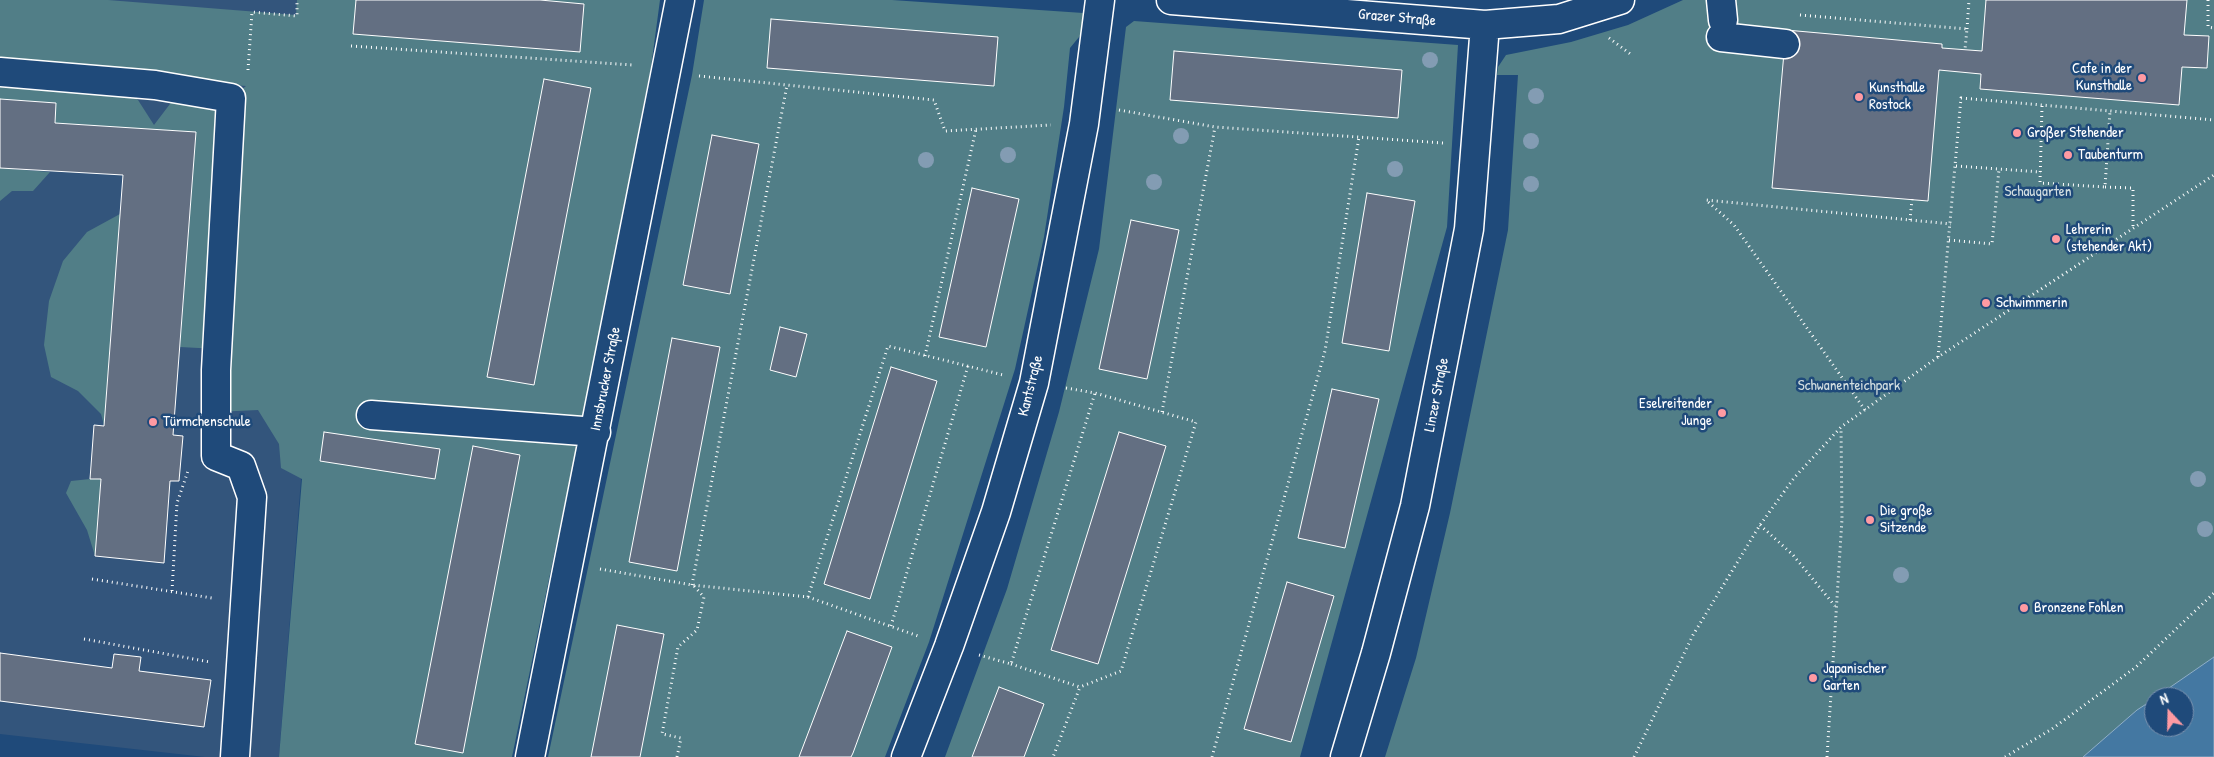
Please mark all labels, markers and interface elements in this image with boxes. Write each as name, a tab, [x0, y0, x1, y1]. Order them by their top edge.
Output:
street label: Grazer Straße	[1357, 6, 1437, 30]
place label: Cafe in der Kunsthalle	[2072, 60, 2132, 95]
marker: Cafe in der Kunsthalle	[2136, 72, 2148, 84]
place label: Kunsthalle Rostock	[1869, 79, 1925, 114]
marker: Kunsthalle Rostock	[1853, 91, 1865, 103]
place label: Großer Stehender	[2027, 124, 2124, 142]
marker: Großer Stehender	[2011, 127, 2023, 139]
place label: Taubenturm	[2078, 146, 2143, 164]
marker: Taubenturm	[2062, 149, 2074, 161]
park label: Schaugarten	[2004, 183, 2072, 201]
place label: Lehrerin (stehender Akt)	[2066, 221, 2152, 256]
marker: Lehrerin (stehender Akt)	[2050, 233, 2062, 245]
place label: Schwimmerin	[1996, 294, 2068, 312]
marker: Schwimmerin	[1980, 297, 1992, 309]
street label: Innsbrucker Straße	[587, 325, 625, 433]
street label: Kantstraße	[1015, 354, 1047, 418]
street label: Linzer Straße	[1421, 357, 1453, 433]
park label: Schwanenteichpark	[1798, 377, 1900, 395]
place label: Eselreitender Junge	[1639, 395, 1712, 430]
marker: Eselreitender Junge	[1716, 407, 1728, 419]
place label: Türmchenschule	[163, 413, 251, 431]
marker: Türmchenschule	[147, 416, 159, 428]
place label: Die große Sitzende	[1880, 502, 1932, 537]
marker: Die große Sitzende	[1864, 514, 1876, 526]
place label: Bronzene Fohlen	[2034, 599, 2124, 617]
marker: Bronzene Fohlen	[2018, 602, 2030, 614]
place label: Japanischer Garten	[1823, 660, 1887, 695]
marker: Japanischer Garten	[1807, 672, 1819, 684]
north arrow	[2144, 687, 2194, 737]
text: N	[2157, 688, 2171, 709]

